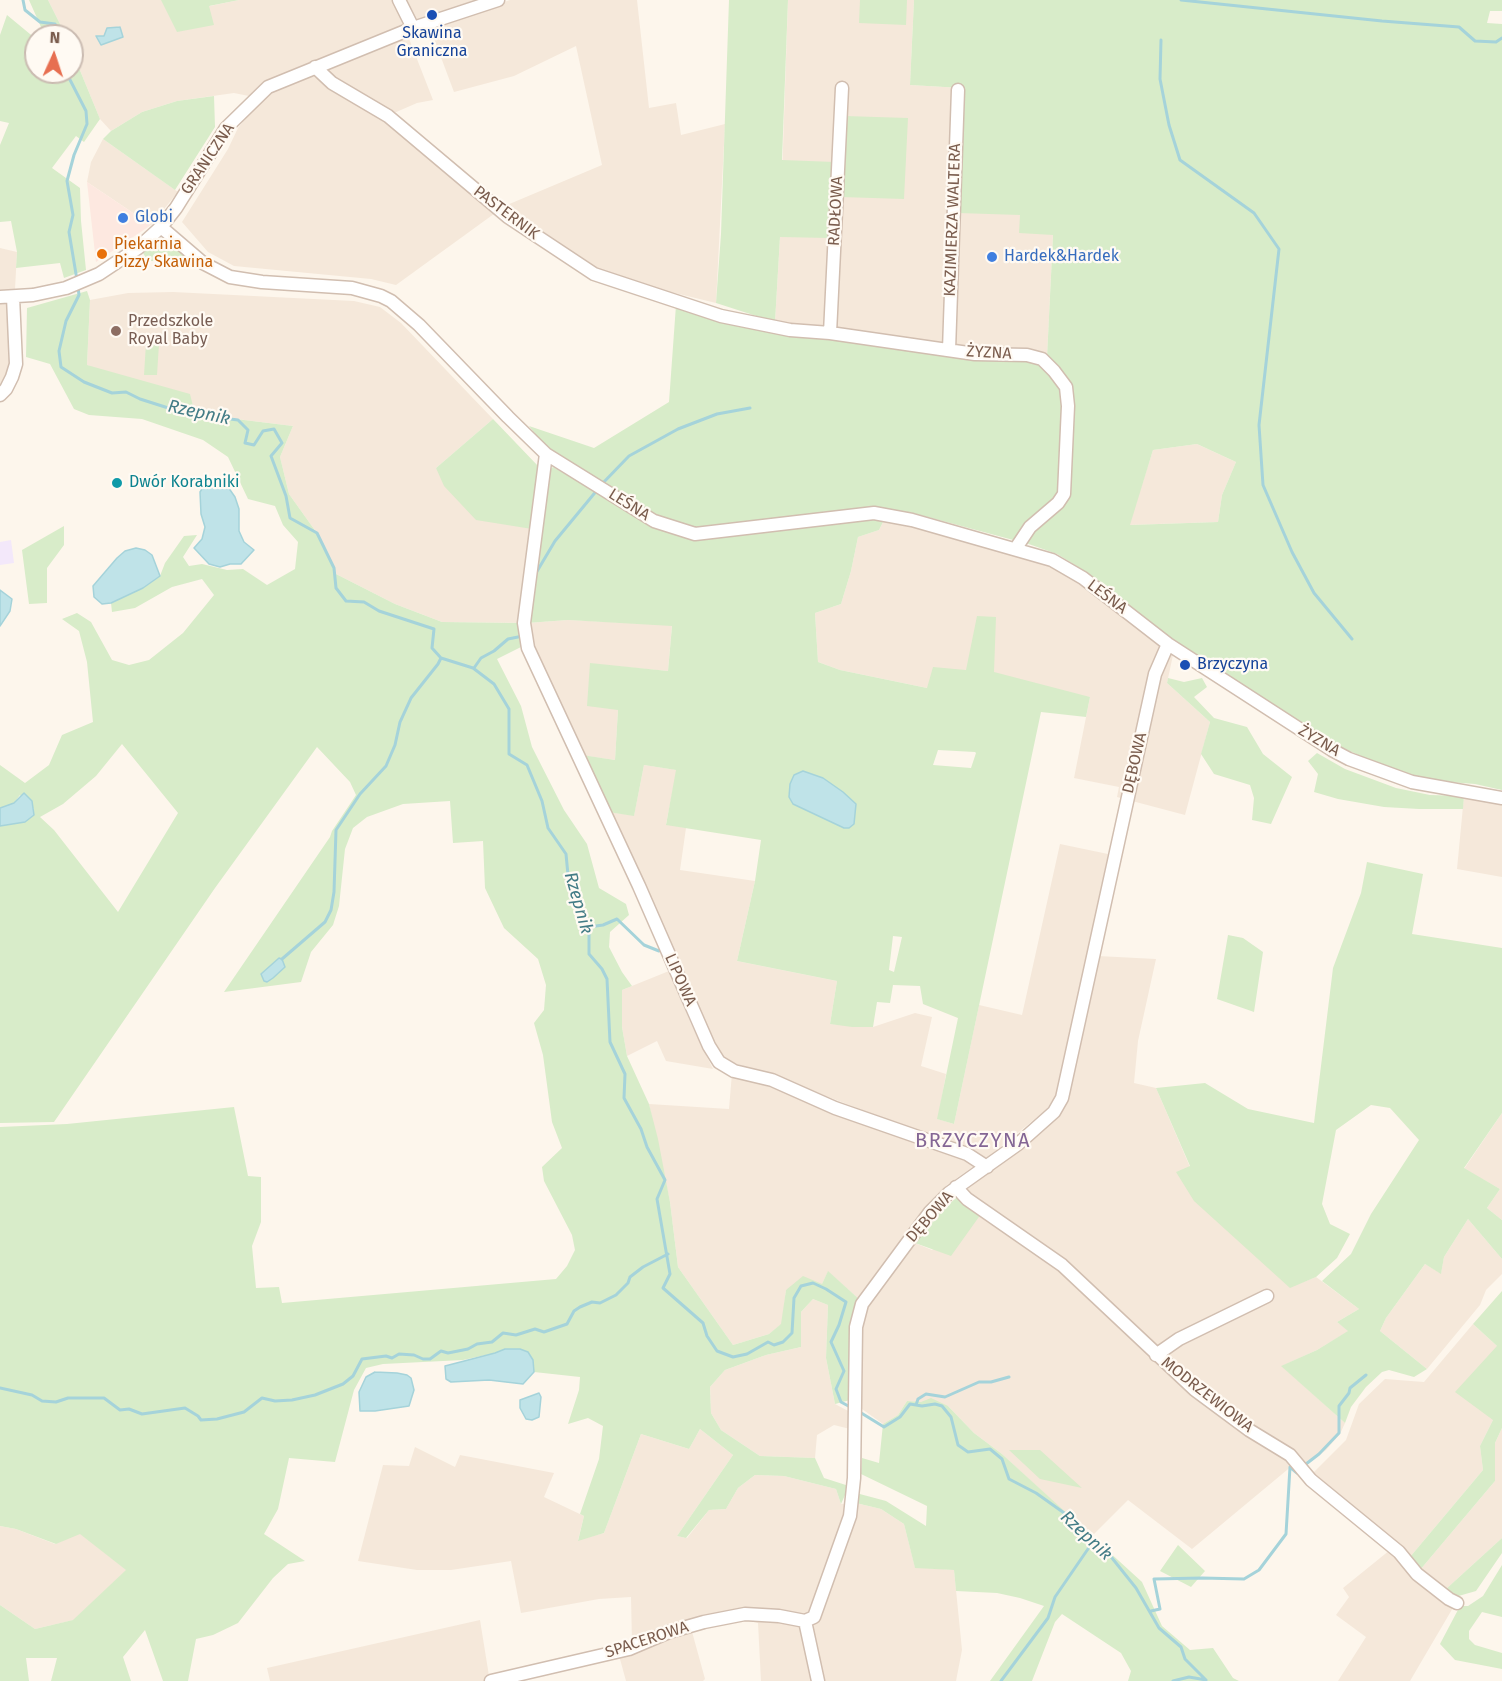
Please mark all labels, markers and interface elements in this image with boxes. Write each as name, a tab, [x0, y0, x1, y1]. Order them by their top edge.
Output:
marker: Skawina Graniczna	[425, 8, 439, 22]
north arrow	[24, 24, 84, 84]
place label: Skawina Graniczna	[396, 24, 468, 62]
text: N	[49, 28, 61, 47]
street label: GRANICZNA	[177, 120, 239, 198]
street label: KAZIMIERZA WALTERA	[941, 143, 965, 297]
street label: RADŁOWA	[825, 175, 847, 247]
street label: PASTERNIK	[469, 182, 543, 244]
place label: Globi	[135, 208, 173, 228]
marker: Globi	[116, 211, 130, 225]
place label: Piekarnia Pizzy Skawina	[114, 235, 213, 273]
marker: Piekarnia Pizzy Skawina	[95, 247, 109, 261]
place label: Hardek&Hardek	[1004, 247, 1119, 267]
marker: Hardek&Hardek	[985, 250, 999, 264]
place label: Przedszkole Royal Baby	[128, 312, 213, 350]
marker: Przedszkole Royal Baby	[109, 324, 123, 338]
street label: ŻYZNA	[966, 342, 1012, 364]
water label: Rzepnik	[166, 396, 232, 430]
place label: Dwór Korabniki	[129, 473, 239, 493]
marker: Dwór Korabniki	[110, 476, 124, 490]
street label: LEŚNA	[605, 485, 653, 525]
street label: LEŚNA	[1083, 576, 1131, 618]
place label: Brzyczyna	[1197, 655, 1268, 675]
marker: Brzyczyna	[1178, 658, 1192, 672]
street label: ŻYZNA	[1295, 721, 1343, 761]
street label: DĘBOWA	[1119, 731, 1151, 795]
water label: Rzepnik	[559, 870, 597, 936]
street label: LIPOWA	[660, 951, 700, 1009]
district label: BRZYCZYNA	[915, 1129, 1031, 1153]
street label: DĘBOWA	[902, 1187, 958, 1247]
street label: MODRZEWIOWA	[1157, 1353, 1257, 1437]
water label: Rzepnik	[1055, 1506, 1117, 1566]
street label: SPACEROWA	[603, 1617, 691, 1663]

